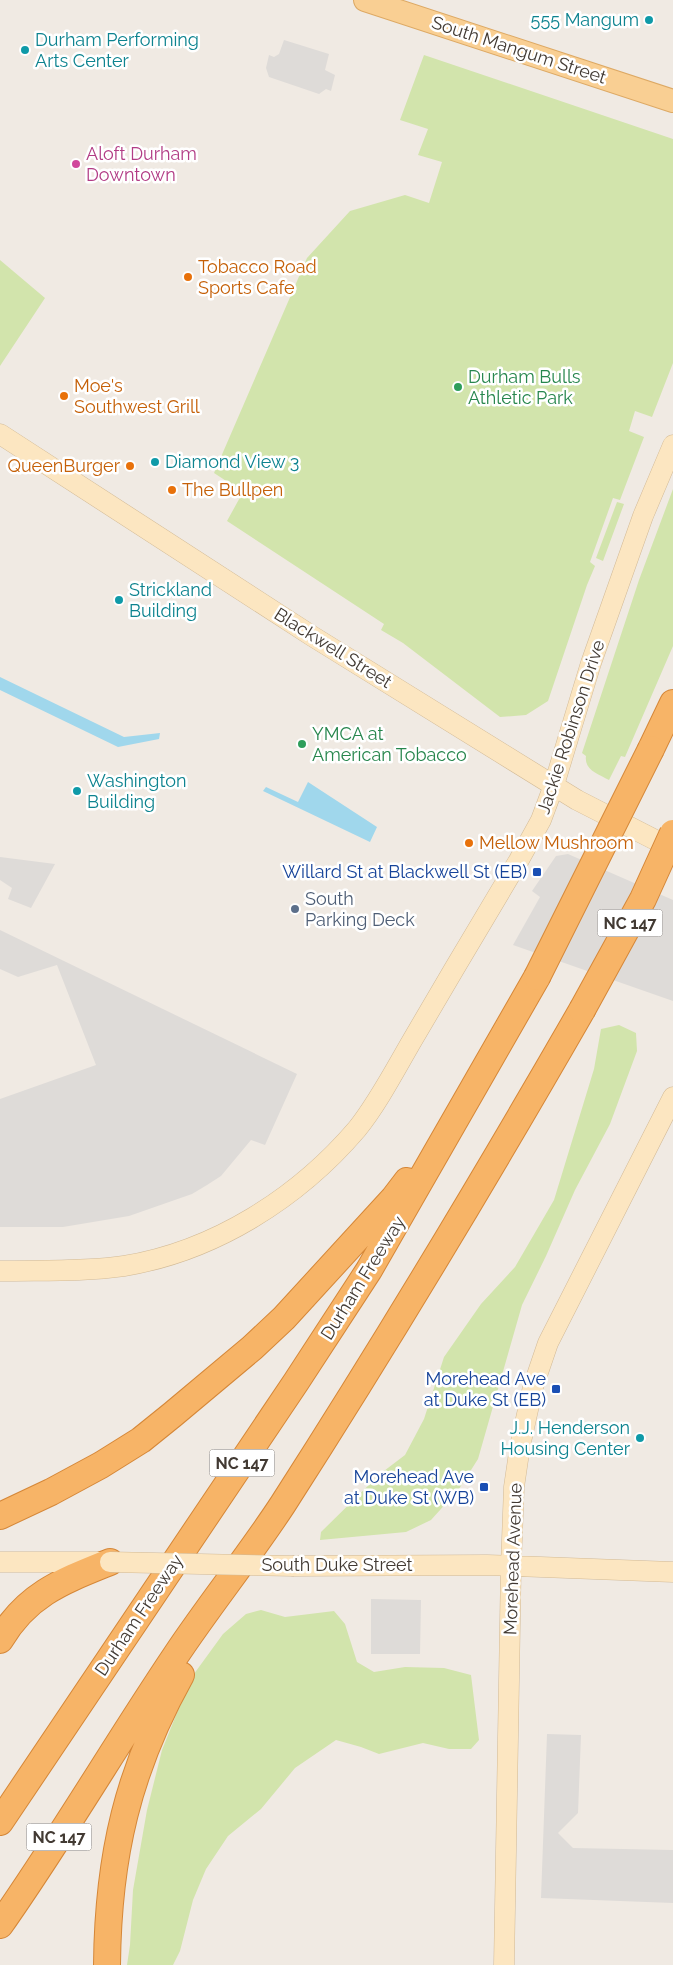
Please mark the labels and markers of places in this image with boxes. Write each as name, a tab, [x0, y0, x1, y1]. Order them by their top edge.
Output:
place label: 555 Mangum	[531, 9, 639, 30]
marker: 555 Mangum	[643, 14, 655, 26]
place label: Durham Performing Arts Center	[35, 29, 199, 71]
marker: Durham Performing Arts Center	[19, 44, 31, 56]
place label: Aloft Durham Downtown	[86, 143, 197, 185]
marker: Aloft Durham Downtown	[70, 158, 82, 170]
place label: Tobacco Road Sports Cafe	[198, 256, 317, 298]
marker: Tobacco Road Sports Cafe	[182, 271, 194, 283]
place label: Durham Bulls Athletic Park	[468, 366, 581, 408]
place label: Moe's Southwest Grill	[74, 375, 200, 417]
marker: Durham Bulls Athletic Park	[452, 381, 464, 393]
marker: Moe's Southwest Grill	[58, 390, 70, 402]
place label: Diamond View 3	[165, 451, 299, 472]
place label: QueenBurger	[7, 455, 121, 476]
marker: Diamond View 3	[149, 456, 161, 468]
marker: QueenBurger	[124, 460, 136, 472]
place label: The Bullpen	[182, 479, 283, 500]
marker: The Bullpen	[166, 484, 178, 496]
place label: Strickland Building	[129, 579, 212, 621]
marker: Strickland Building	[113, 594, 125, 606]
place label: YMCA at American Tobacco	[312, 723, 467, 765]
marker: YMCA at American Tobacco	[296, 738, 308, 750]
place label: Washington Building	[87, 770, 187, 812]
marker: Washington Building	[71, 785, 83, 797]
place label: Mellow Mushroom	[479, 832, 634, 853]
marker: Mellow Mushroom	[463, 837, 475, 849]
place label: Willard St at Blackwell St (EB)	[282, 861, 527, 882]
marker: Willard St at Blackwell St (EB)	[531, 866, 543, 878]
place label: South Parking Deck	[305, 888, 415, 930]
marker: South Parking Deck	[289, 903, 301, 915]
place label: Morehead Ave at Duke St (EB)	[424, 1368, 546, 1410]
marker: Morehead Ave at Duke St (EB)	[550, 1383, 562, 1395]
place label: J.J. Henderson Housing Center	[501, 1417, 631, 1459]
marker: J.J. Henderson Housing Center	[634, 1432, 646, 1444]
place label: Morehead Ave at Duke St (WB)	[344, 1466, 474, 1508]
marker: Morehead Ave at Duke St (WB)	[478, 1481, 490, 1493]

